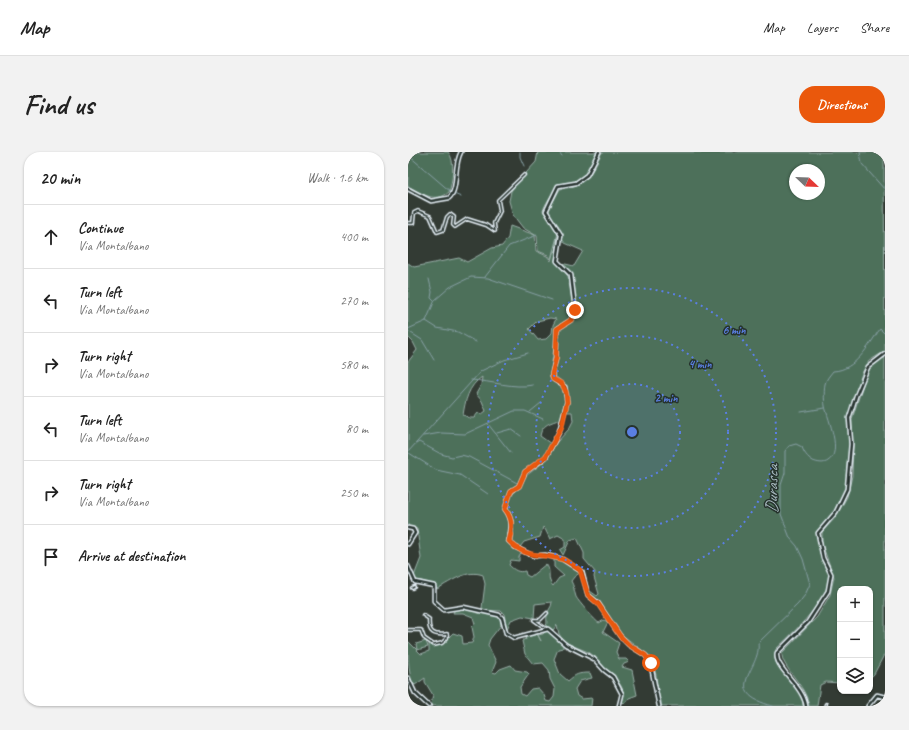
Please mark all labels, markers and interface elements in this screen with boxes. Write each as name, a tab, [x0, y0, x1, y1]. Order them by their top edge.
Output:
text: Map	[20, 16, 50, 40]
text: Map	[763, 19, 785, 36]
text: Layers	[807, 19, 838, 36]
text: Share	[860, 19, 889, 36]
button: Directions	[799, 86, 885, 123]
text: Find us	[24, 87, 94, 122]
north arrow	[789, 164, 825, 200]
text: 20 min	[40, 168, 80, 189]
text: Walk · 1.6 km	[307, 170, 368, 186]
text: Continue	[78, 219, 123, 238]
icon: ahead	[40, 226, 62, 248]
text: 400 m	[340, 229, 368, 245]
text: Via Montalbano	[78, 238, 148, 254]
text: Turn left	[78, 283, 121, 302]
icon: left	[40, 290, 62, 312]
text: 270 m	[340, 293, 368, 309]
route end	[566, 301, 584, 319]
text: Via Montalbano	[78, 302, 148, 318]
text: 6 min	[722, 322, 746, 338]
text: Turn right	[78, 347, 131, 366]
icon: right	[40, 354, 62, 376]
text: 4 min	[689, 356, 712, 372]
text: 580 m	[340, 357, 368, 373]
text: Via Montalbano	[78, 366, 148, 382]
text: 2 min	[655, 390, 678, 406]
text: Turn left	[78, 411, 121, 430]
icon: left	[40, 418, 62, 440]
text: 80 m	[346, 421, 368, 437]
centre of rings	[625, 425, 639, 439]
text: Via Montalbano	[78, 430, 148, 446]
water label: Durasca	[761, 463, 783, 513]
text: Turn right	[78, 475, 131, 494]
icon: right	[40, 482, 62, 504]
text: 250 m	[340, 485, 368, 501]
text: Via Montalbano	[78, 494, 148, 510]
icon: arrive	[40, 546, 62, 568]
text: Arrive at destination	[78, 547, 185, 566]
map controls	[837, 586, 873, 694]
button: +	[837, 586, 873, 622]
button: −	[837, 622, 873, 658]
route start	[642, 654, 660, 672]
button: layers	[837, 658, 873, 694]

